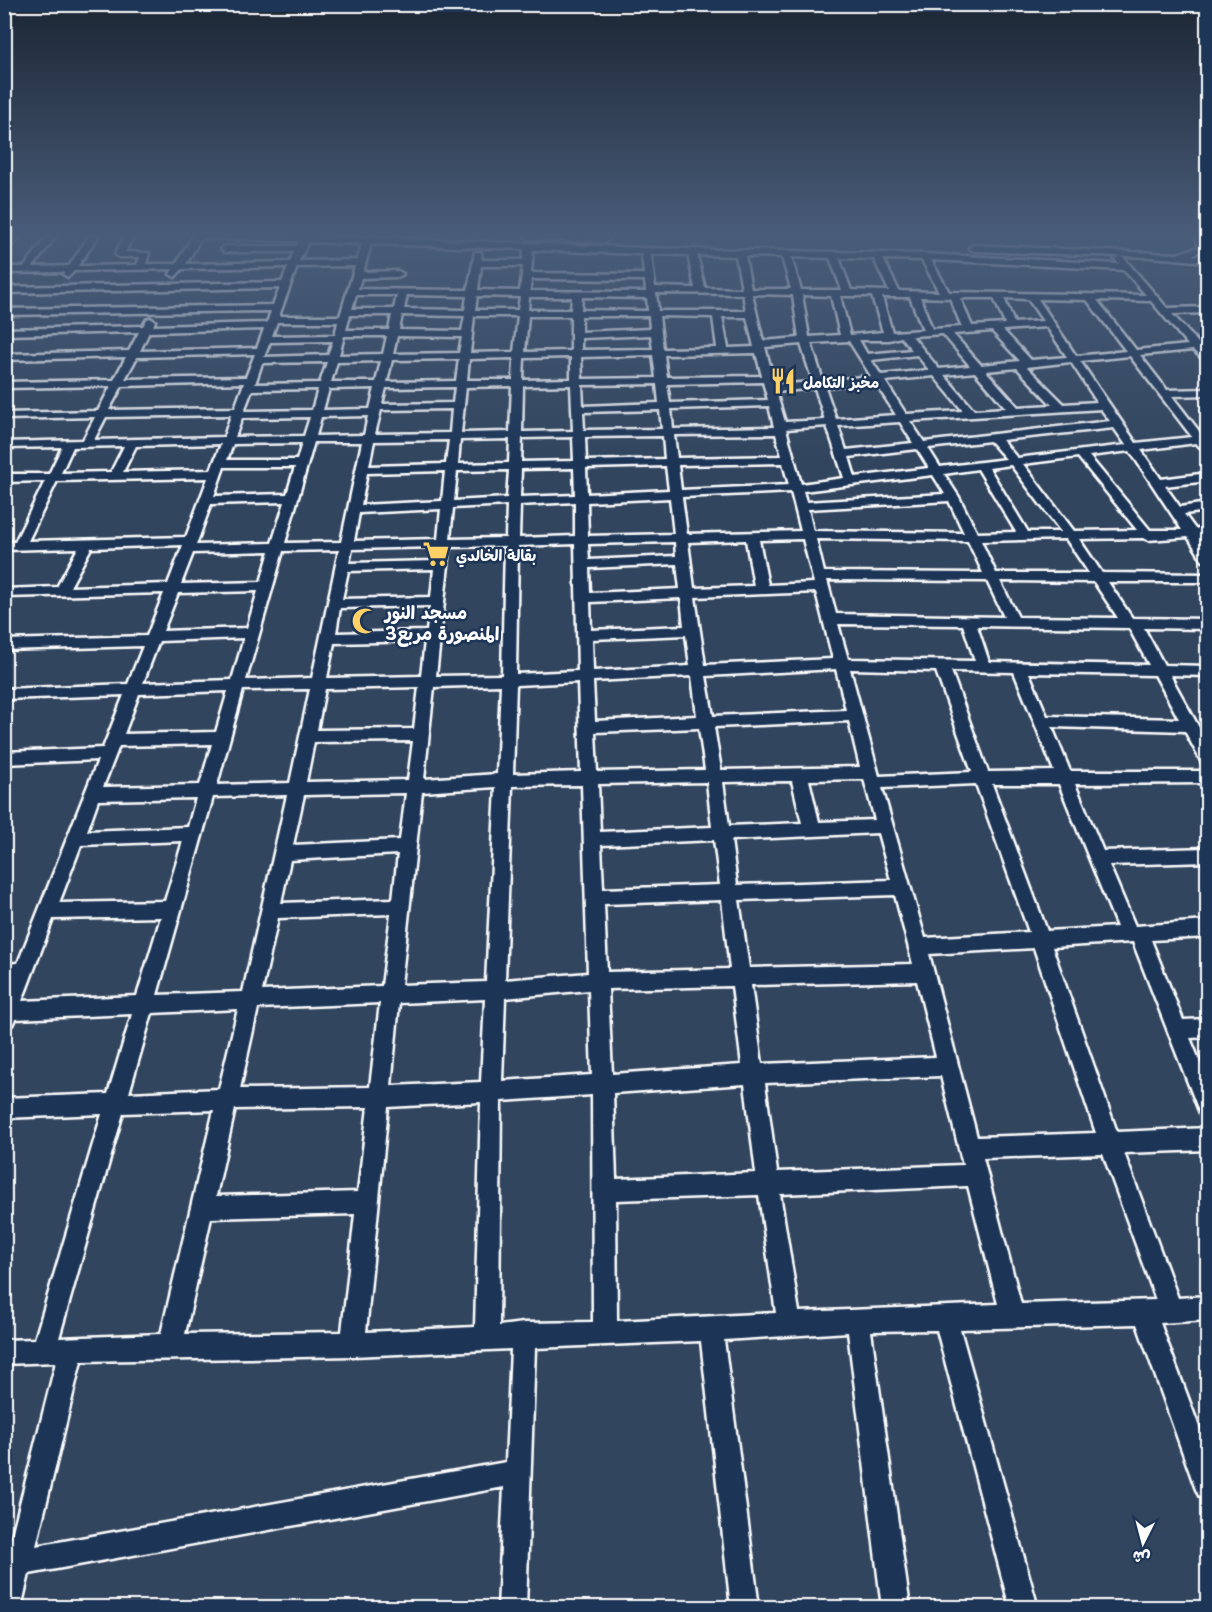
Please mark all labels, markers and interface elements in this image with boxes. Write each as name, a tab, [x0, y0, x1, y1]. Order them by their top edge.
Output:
restaurant icon: مخبز التكامل	[768, 366, 798, 396]
place label: مخبز التكامل	[803, 370, 879, 393]
supermarket icon: بقالة الخالدي	[421, 539, 451, 569]
place label: بقالة الخالدي	[456, 543, 536, 568]
place label: مسجد النور المنصورة مربع3	[383, 598, 499, 647]
mosque icon: مسجد النور المنصورة مربع3	[350, 606, 380, 636]
north arrow	[1113, 1513, 1173, 1573]
text: ش	[1131, 1546, 1151, 1572]

